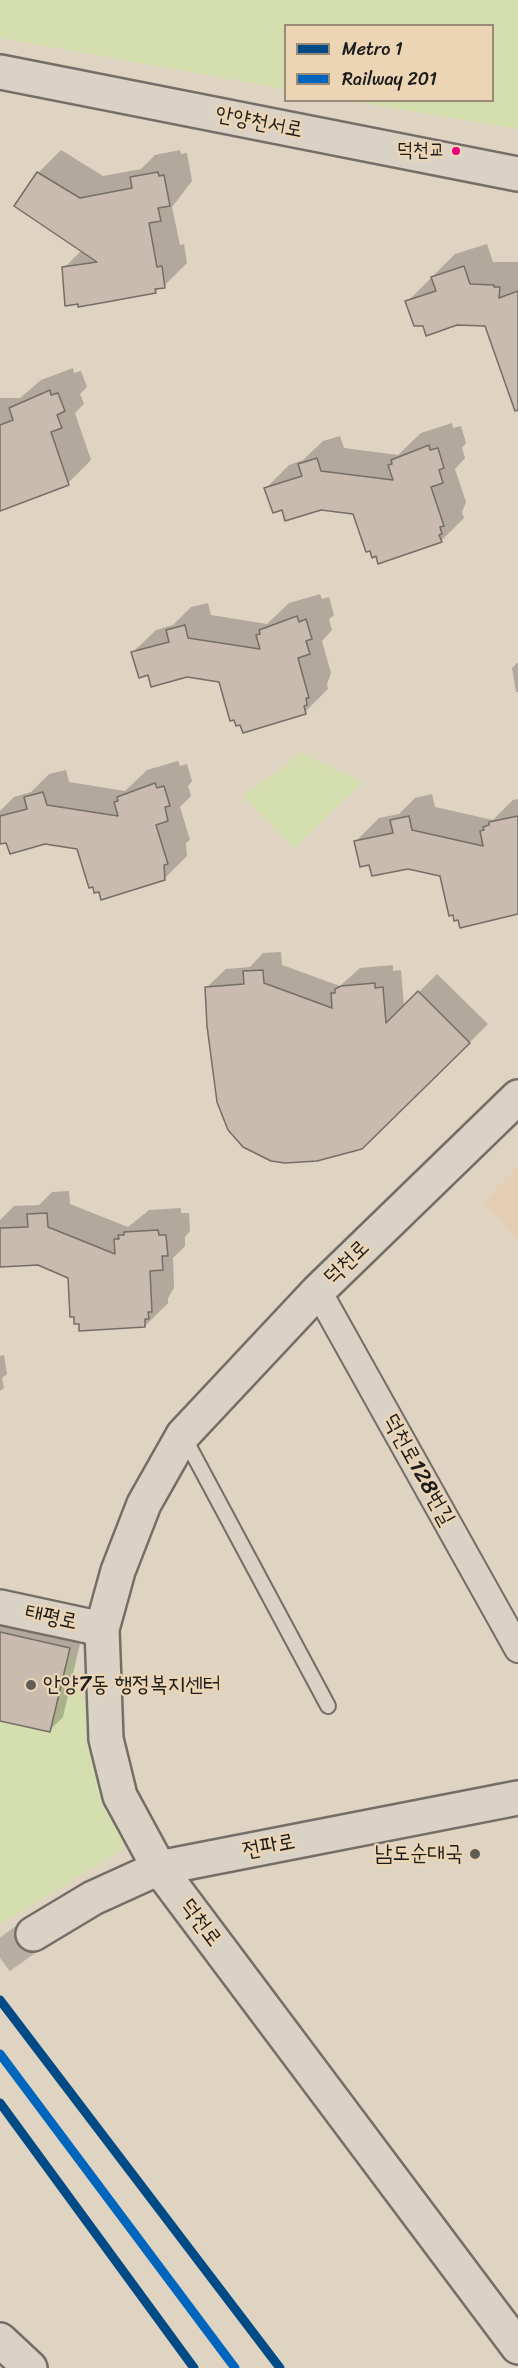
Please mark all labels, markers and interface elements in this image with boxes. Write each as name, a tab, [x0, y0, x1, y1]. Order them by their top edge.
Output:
legend	[284, 24, 494, 102]
text: Metro 1	[342, 33, 403, 65]
text: Railway 201	[342, 63, 437, 95]
street label: 안양천서로	[213, 102, 305, 144]
place label: 덕천교	[397, 139, 445, 163]
marker: 덕천교	[450, 145, 462, 157]
street label: 덕천로	[319, 1235, 375, 1291]
street label: 덕천로128번길	[376, 1409, 460, 1531]
street label: 태평로	[22, 1600, 80, 1636]
place label: 안양7동 행정복지센터	[43, 1672, 221, 1698]
marker: 안양7동 행정복지센터	[24, 1678, 38, 1692]
street label: 전파로	[240, 1829, 298, 1865]
place label: 남도순대국	[374, 1841, 463, 1867]
marker: 남도순대국	[468, 1847, 482, 1861]
street label: 덕천로	[173, 1894, 227, 1952]

